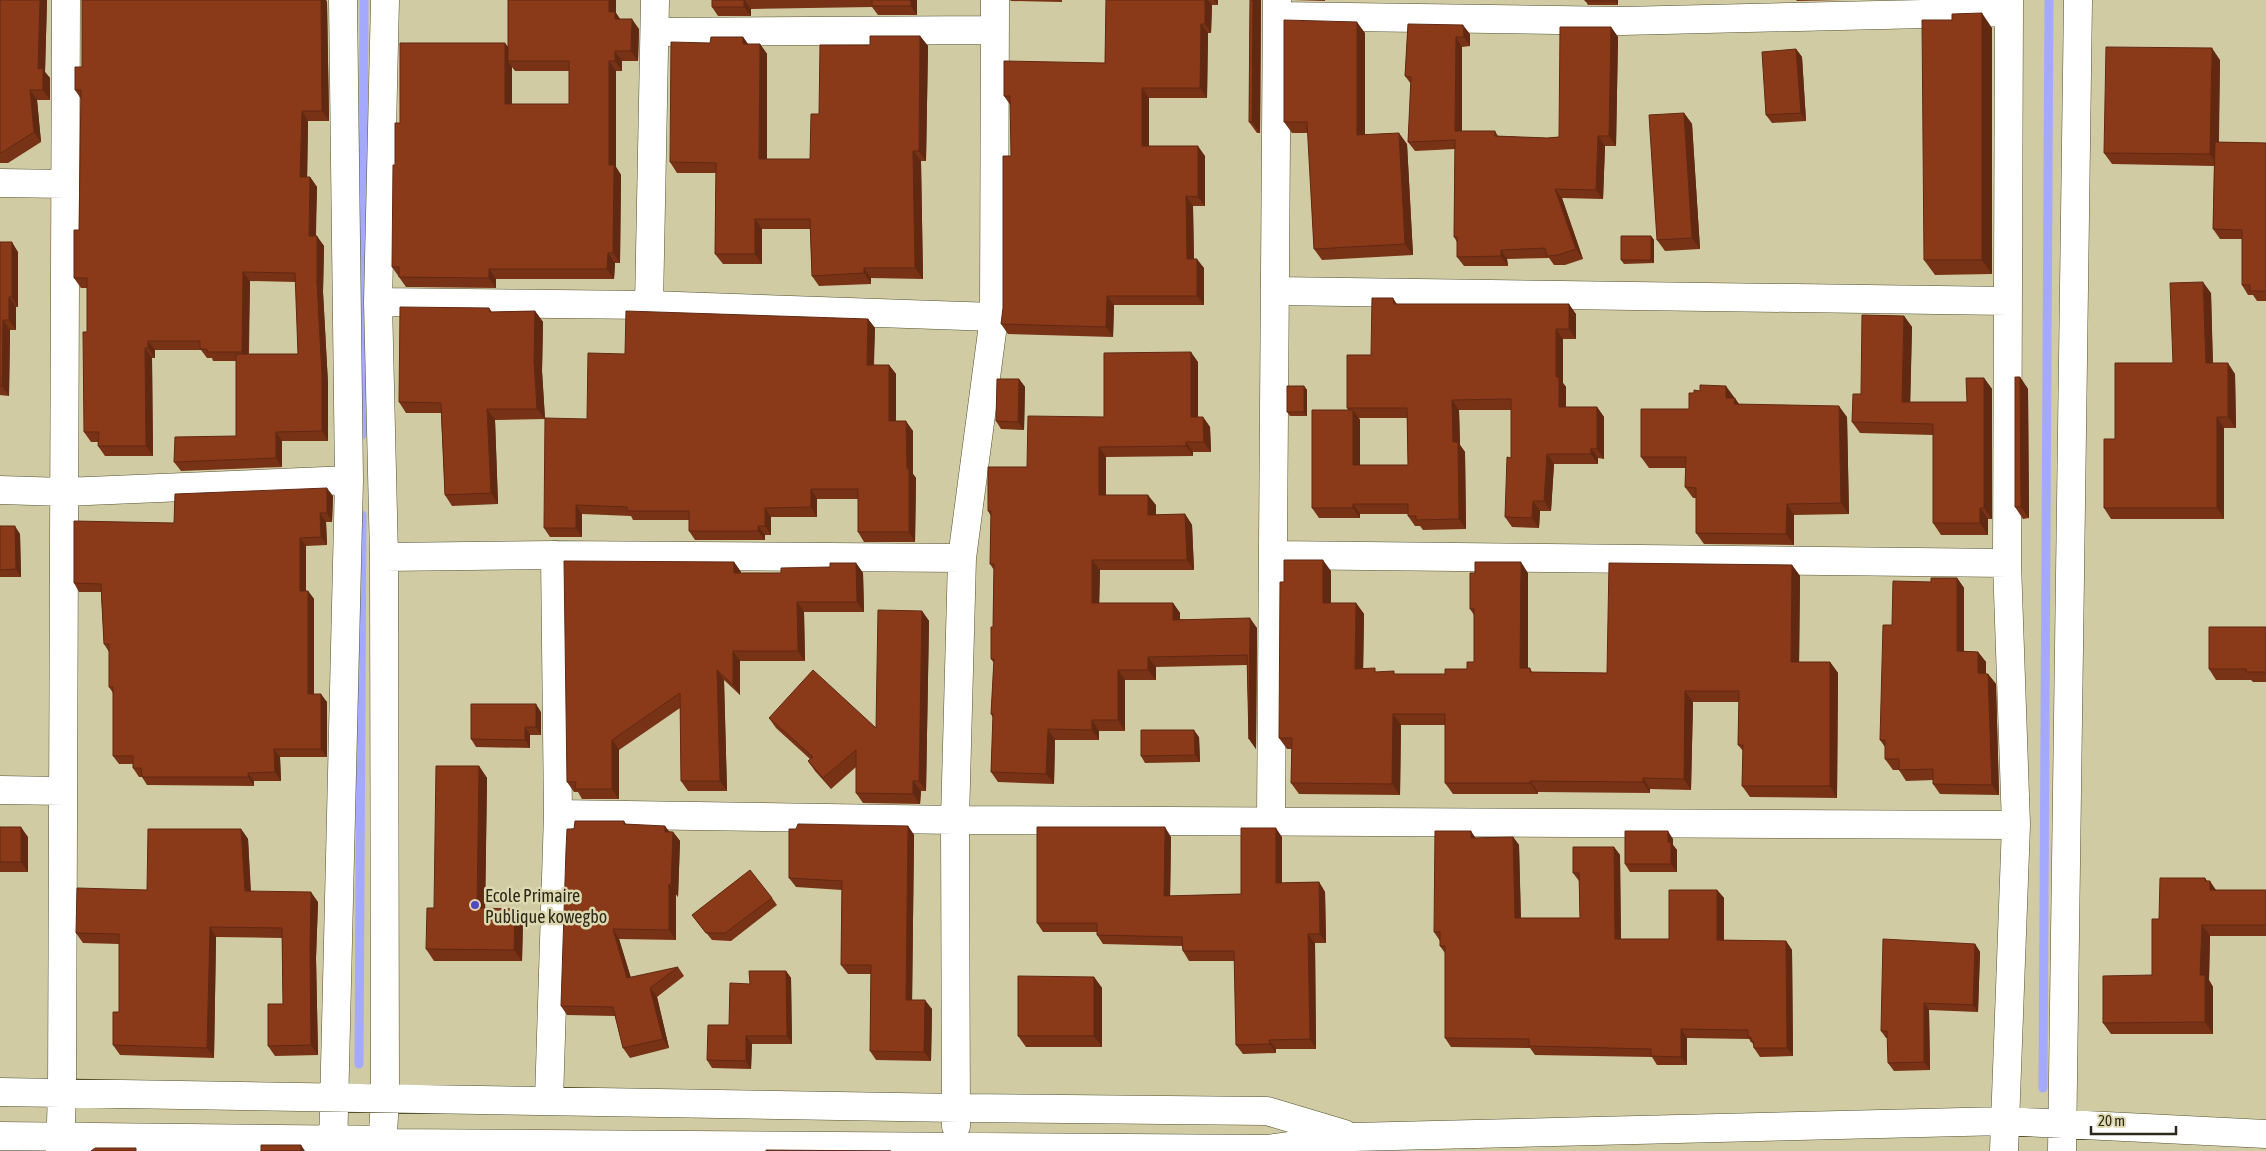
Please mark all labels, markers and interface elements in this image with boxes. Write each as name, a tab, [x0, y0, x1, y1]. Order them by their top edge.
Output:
place label: Ecole Primaire Publique kowegbo	[485, 885, 607, 927]
marker: Ecole Primaire Publique kowegbo	[469, 899, 481, 911]
scale bar	[2091, 1104, 2176, 1136]
text: 20 m	[2098, 1112, 2125, 1129]

